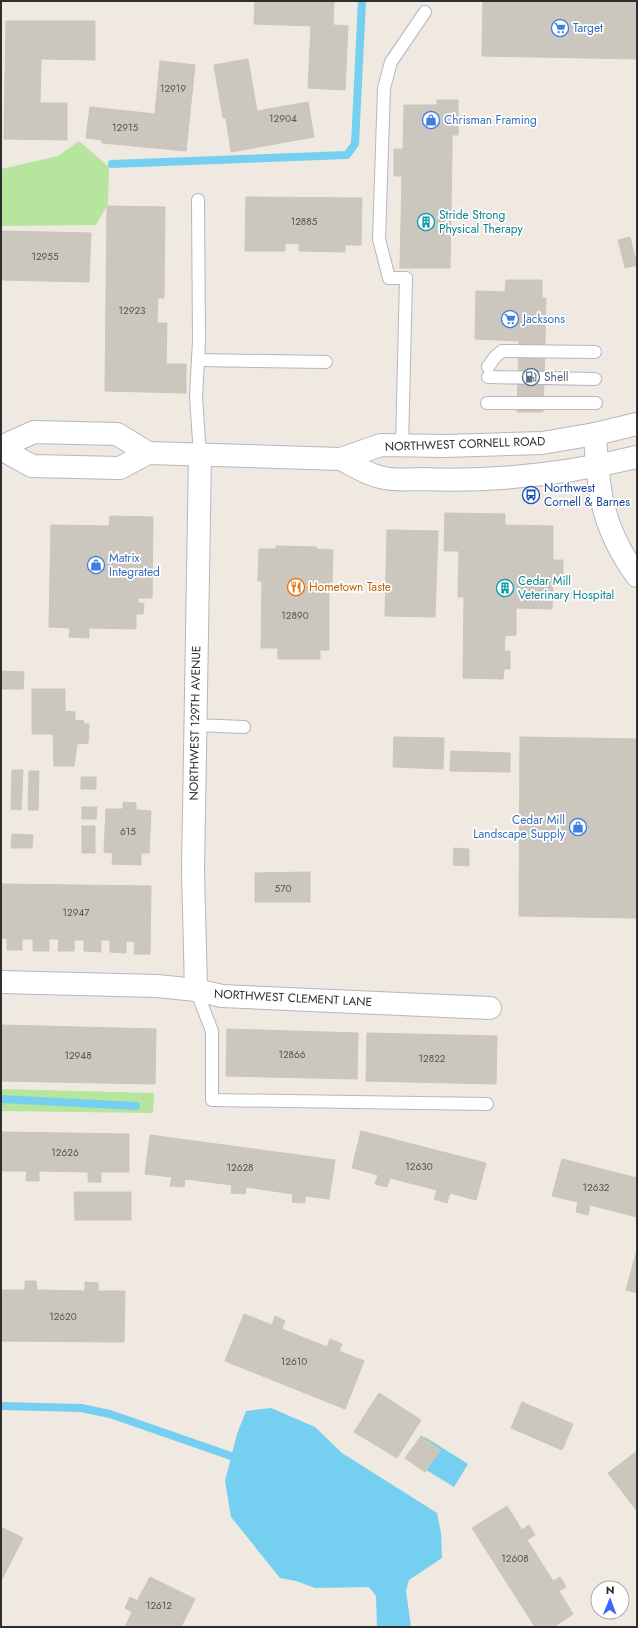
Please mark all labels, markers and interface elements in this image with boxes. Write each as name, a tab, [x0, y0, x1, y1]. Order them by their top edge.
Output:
supermarket icon: Target	[550, 18, 570, 38]
place label: Target	[573, 19, 603, 37]
house number: 12919	[160, 81, 186, 96]
shop icon: Chrisman Framing	[421, 110, 441, 130]
house number: 12904	[269, 111, 297, 126]
place label: Chrisman Framing	[444, 111, 537, 129]
house number: 12915	[112, 120, 138, 135]
place label: Stride Strong Physical Therapy	[439, 206, 524, 238]
building icon: Stride Strong Physical Therapy	[416, 212, 436, 232]
house number: 12885	[291, 214, 318, 229]
house number: 12955	[31, 249, 59, 264]
house number: 12923	[118, 303, 146, 318]
supermarket icon: Jacksons	[500, 309, 520, 329]
place label: Jacksons	[521, 310, 565, 328]
fuel station icon: Shell	[521, 367, 541, 387]
place label: Shell	[544, 368, 569, 386]
street label: NORTHWEST CORNELL ROAD	[384, 432, 546, 456]
place label: Northwest Cornell & Barnes	[544, 479, 630, 511]
bus stop icon: Northwest Cornell & Barnes	[521, 485, 541, 505]
place label: Matrix Integrated	[109, 549, 160, 581]
shop icon: Matrix Integrated	[86, 555, 106, 575]
place label: Cedar Mill Veterinary Hospital	[518, 572, 614, 604]
restaurant icon: Hometown Taste	[286, 577, 306, 597]
place label: Hometown Taste	[309, 578, 391, 596]
building icon: Cedar Mill Veterinary Hospital	[495, 578, 515, 598]
house number: 12890	[281, 608, 309, 623]
street label: NORTHWEST 129TH AVENUE	[185, 645, 205, 801]
place label: Cedar Mill Landscape Supply	[473, 811, 566, 843]
shop icon: Cedar Mill Landscape Supply	[568, 817, 588, 837]
house number: 615	[120, 824, 136, 839]
house number: 570	[275, 881, 291, 896]
house number: 12947	[62, 905, 90, 920]
street label: NORTHWEST CLEMENT LANE	[213, 985, 373, 1011]
house number: 12866	[278, 1047, 306, 1062]
house number: 12948	[64, 1048, 92, 1063]
house number: 12822	[418, 1051, 446, 1066]
house number: 12626	[51, 1145, 79, 1160]
house number: 12630	[405, 1159, 433, 1174]
house number: 12628	[226, 1160, 254, 1175]
house number: 12632	[582, 1180, 610, 1195]
house number: 12620	[49, 1309, 77, 1324]
house number: 12610	[281, 1354, 307, 1369]
house number: 12608	[501, 1551, 529, 1566]
north arrow	[590, 1580, 630, 1620]
text: N	[606, 1582, 615, 1598]
house number: 12612	[146, 1598, 172, 1613]

